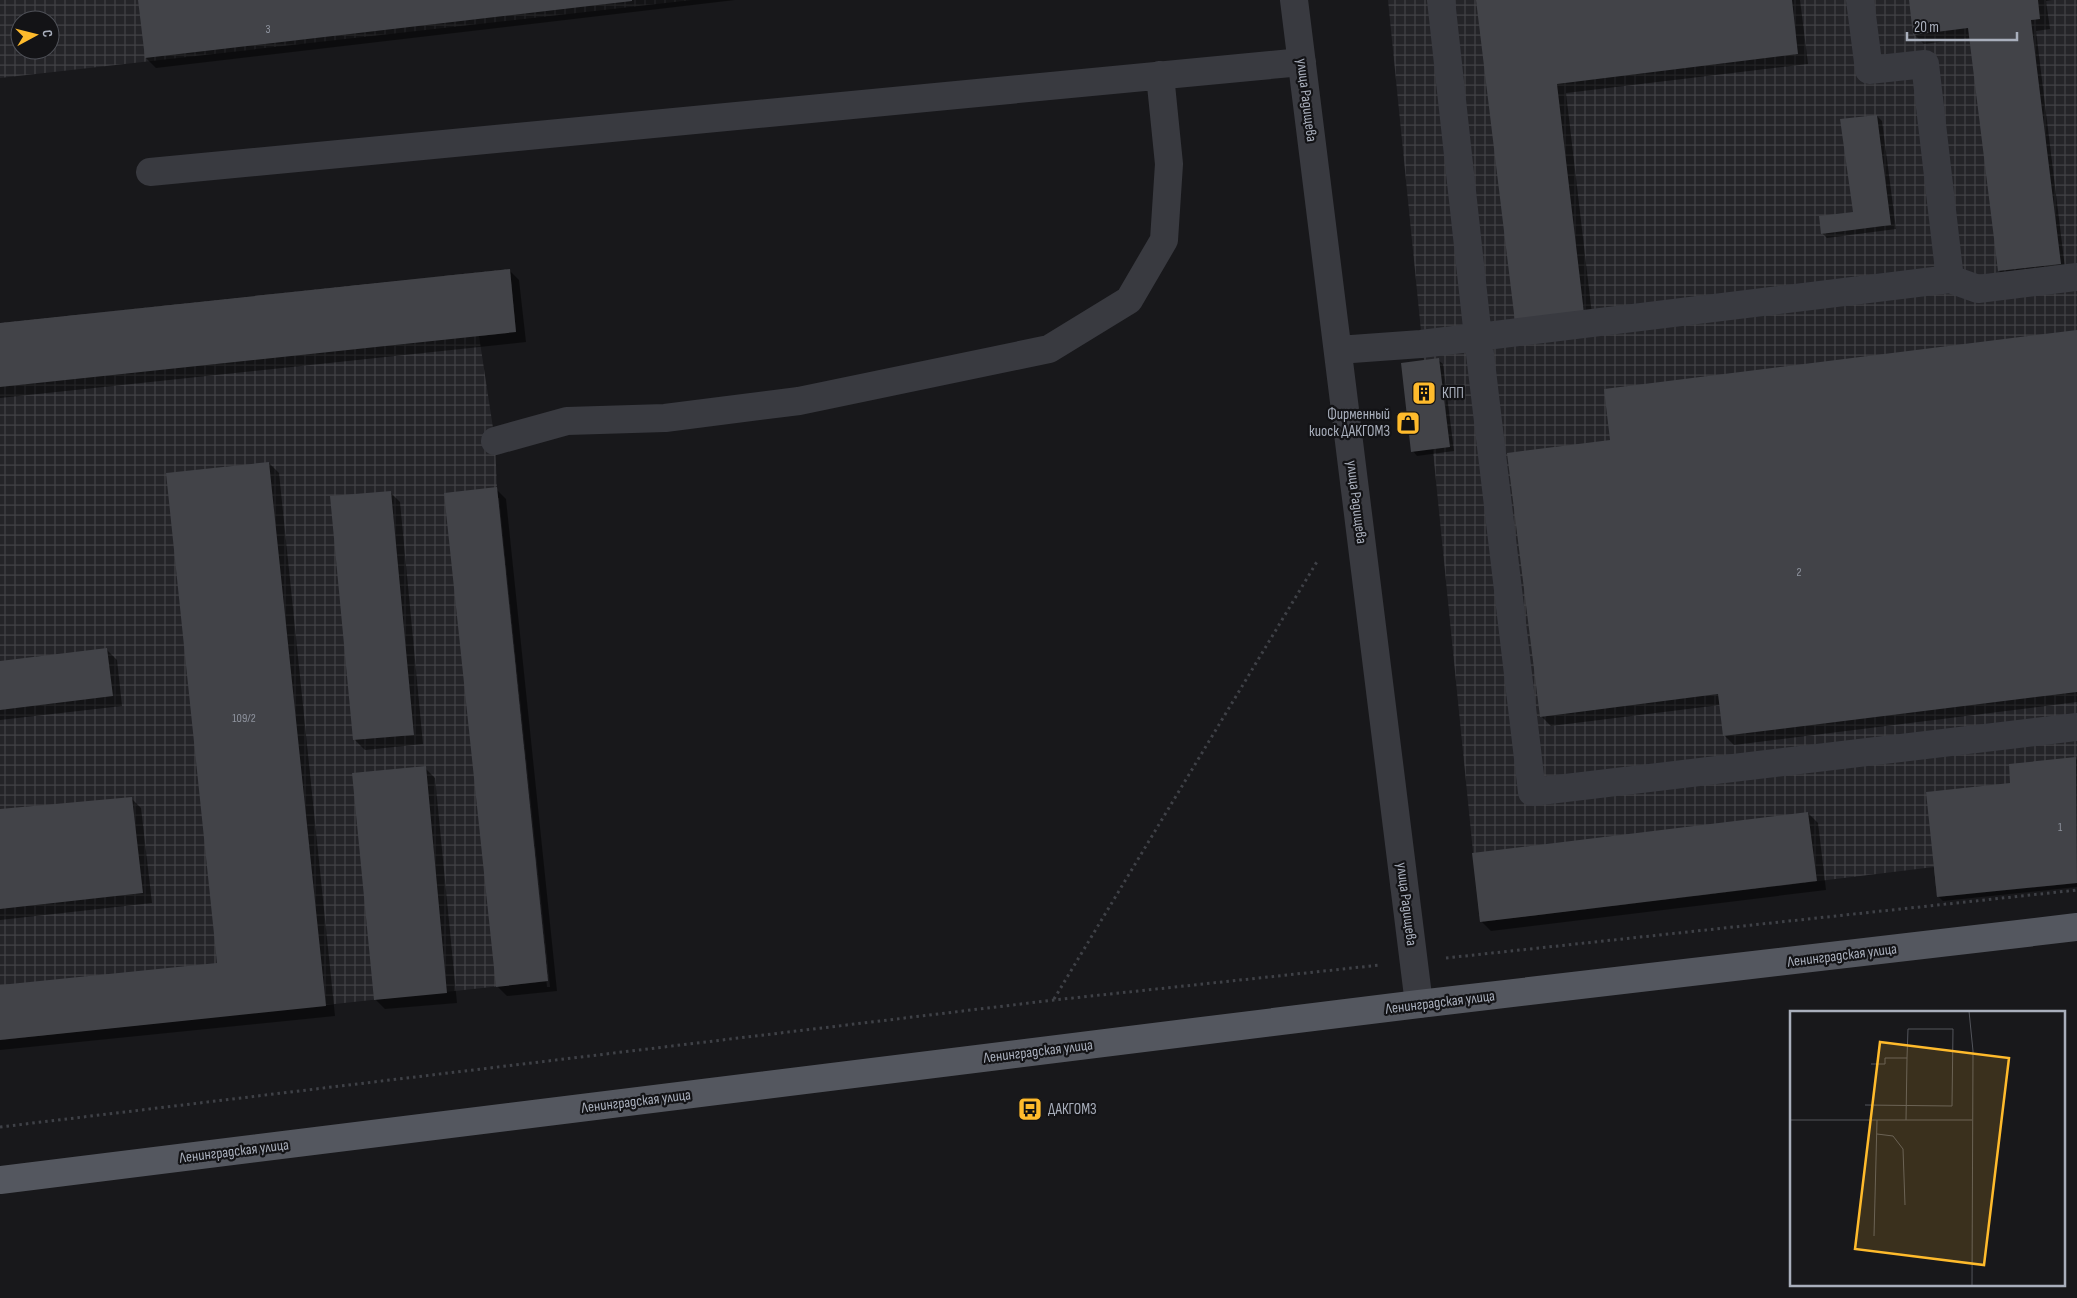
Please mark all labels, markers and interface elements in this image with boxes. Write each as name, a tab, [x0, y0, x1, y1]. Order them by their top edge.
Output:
north arrow	[10, 10, 60, 60]
scale bar	[1907, 10, 2017, 42]
text: 20 m	[1914, 18, 1939, 37]
house number: 3	[265, 22, 271, 37]
text: С	[39, 29, 56, 38]
street label: улица Радищева	[1292, 57, 1321, 143]
building icon: КПП	[1411, 380, 1437, 406]
place label: КПП	[1442, 384, 1464, 403]
place label: Фирменный киоск ДАКГОМЗ	[1309, 405, 1390, 441]
shop icon: Фирменный киоск ДАКГОМЗ	[1395, 410, 1421, 436]
street label: улица Радищева	[1342, 459, 1371, 545]
house number: 2	[1797, 565, 1802, 580]
house number: 109/2	[232, 711, 256, 726]
house number: 1	[2058, 820, 2063, 835]
street label: улица Радищева	[1392, 861, 1421, 947]
street label: Ленинградская улица	[1785, 939, 1898, 972]
street label: Ленинградская улица	[1383, 986, 1496, 1019]
inset map	[1790, 1011, 2064, 1286]
street label: Ленинградская улица	[981, 1035, 1094, 1068]
street label: Ленинградская улица	[579, 1085, 692, 1118]
bus stop icon: ДАКГОМЗ	[1017, 1096, 1043, 1122]
place label: ДАКГОМЗ	[1048, 1100, 1097, 1119]
street label: Ленинградская улица	[177, 1135, 290, 1168]

